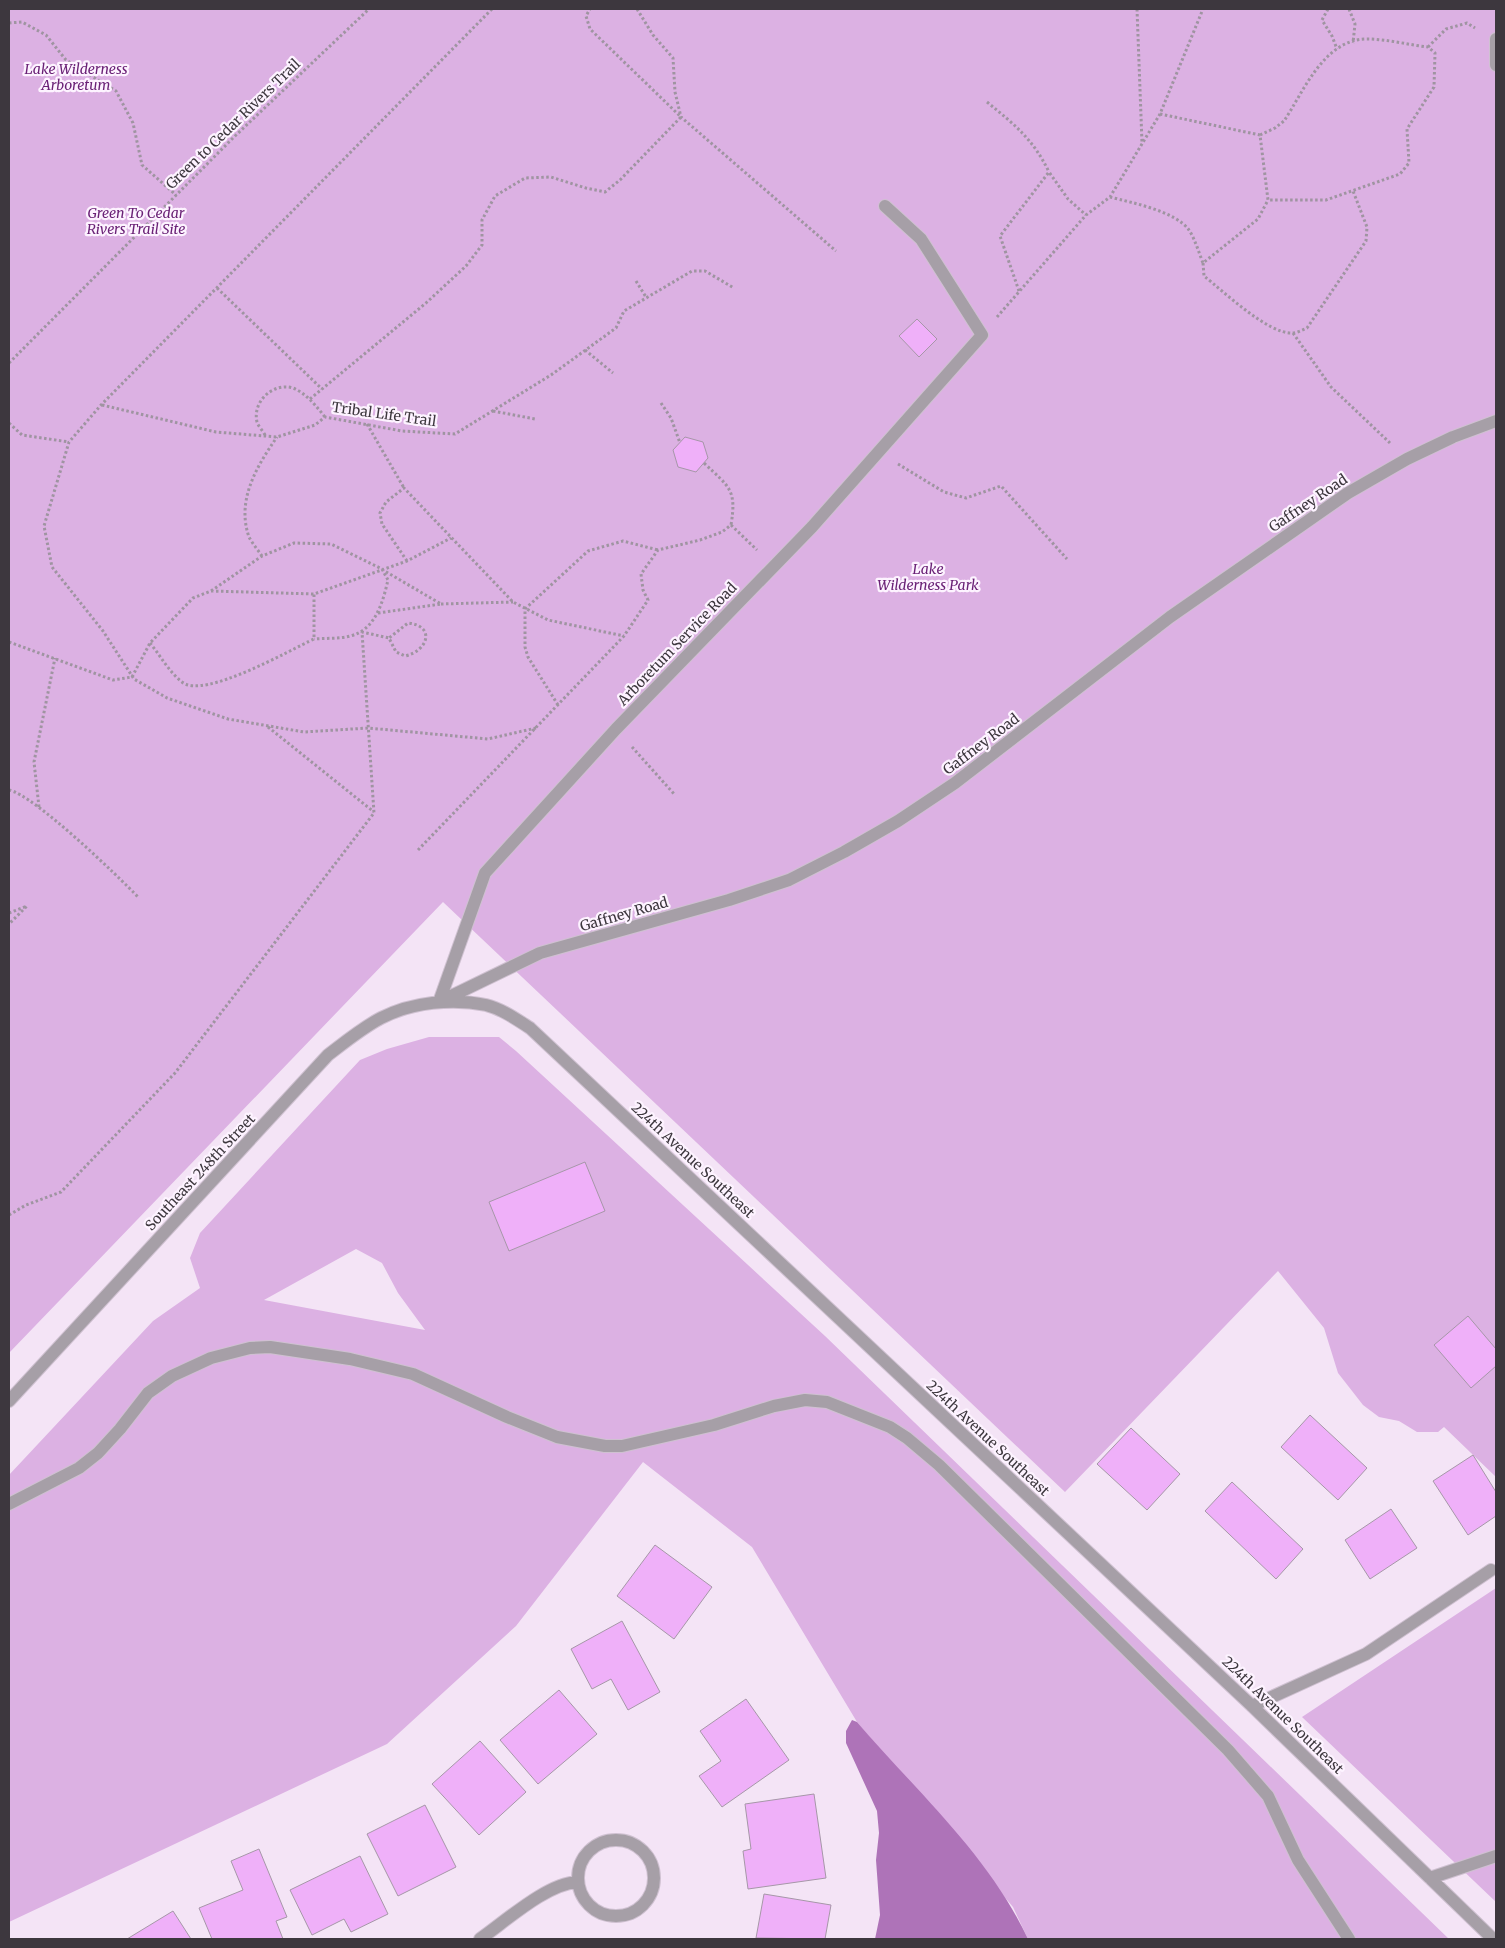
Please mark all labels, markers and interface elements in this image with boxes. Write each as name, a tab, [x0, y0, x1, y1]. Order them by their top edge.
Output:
street label: Green to Cedar Rivers Trail	[162, 55, 304, 193]
park label: Lake Wilderness Arboretum	[24, 60, 128, 94]
park label: Green To Cedar Rivers Trail Site	[87, 204, 185, 238]
street label: Tribal Life Trail	[331, 398, 438, 430]
street label: Gaffney Road	[1265, 470, 1351, 536]
park label: Lake Wilderness Park	[877, 560, 979, 594]
street label: Arboretum Service Road	[613, 578, 741, 710]
street label: Gaffney Road	[939, 709, 1023, 778]
street label: Gaffney Road	[578, 893, 671, 935]
street label: 224th Avenue Southeast	[628, 1098, 759, 1222]
street label: Southeast 248th Street	[141, 1109, 259, 1234]
street label: 224th Avenue Southeast	[923, 1376, 1054, 1500]
street label: 224th Avenue Southeast	[1219, 1652, 1348, 1778]

